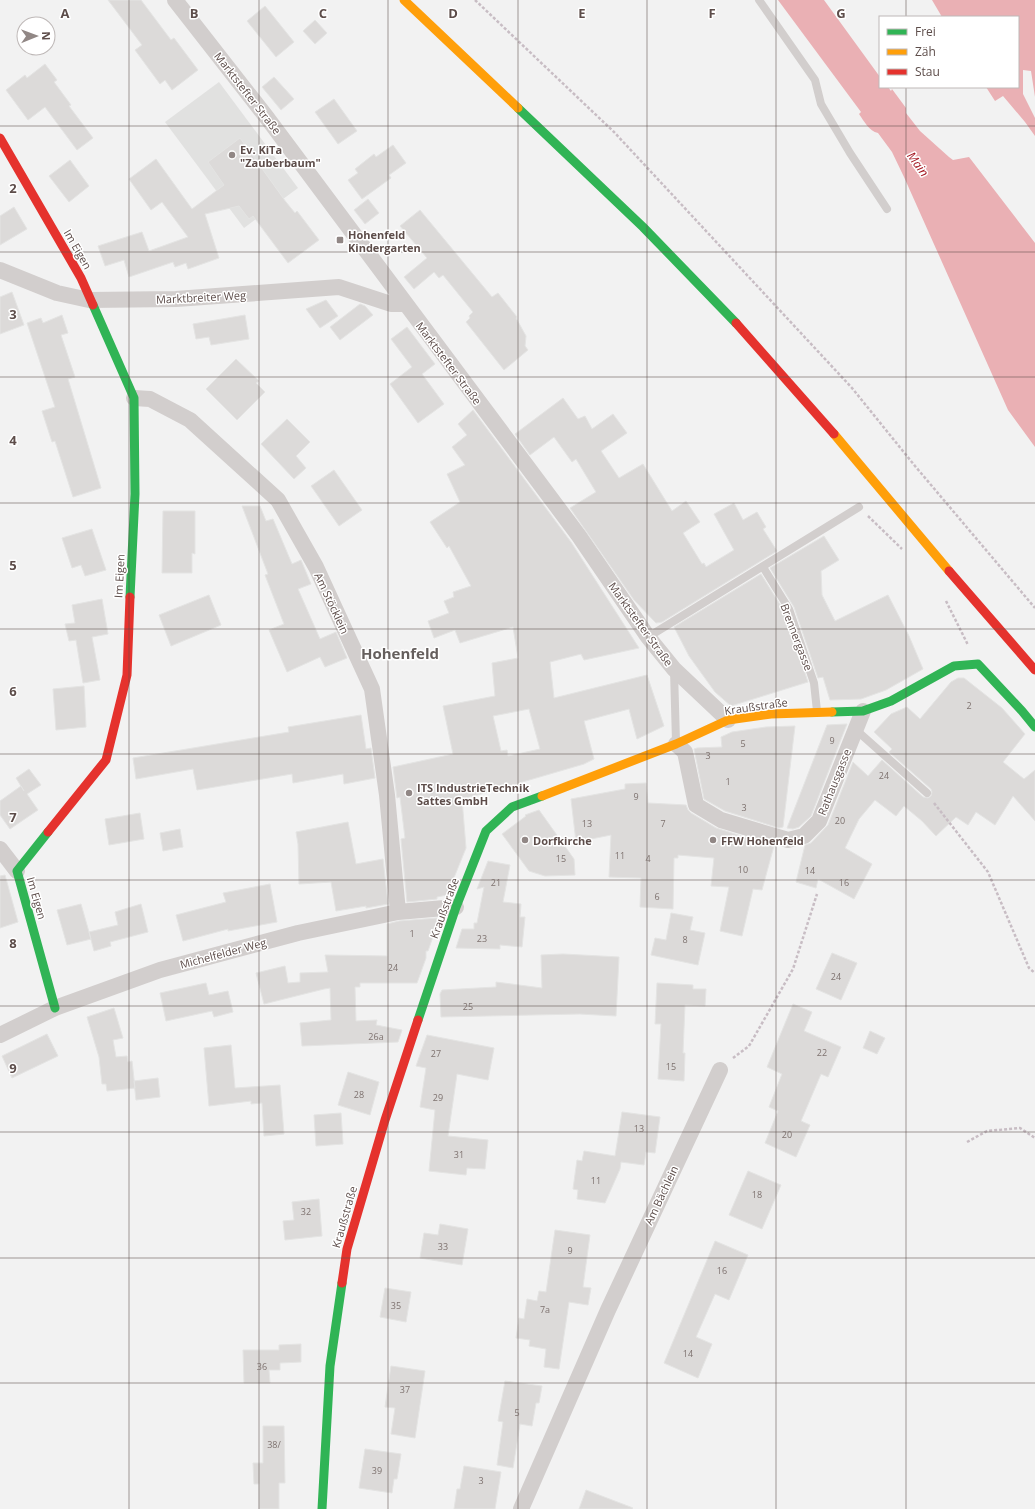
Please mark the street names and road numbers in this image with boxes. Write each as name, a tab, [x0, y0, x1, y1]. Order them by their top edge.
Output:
street label: Marktstefter Straße	[211, 49, 285, 137]
street label: Im Eigen	[61, 226, 95, 272]
street label: Marktbreiter Weg	[156, 287, 246, 307]
street label: Marktstefter Straße	[413, 318, 485, 408]
street label: Im Eigen	[110, 554, 128, 598]
street label: Am Stöcklein	[311, 570, 353, 636]
street label: Marktstefter Straße	[605, 579, 677, 669]
street label: Brennergasse	[777, 601, 817, 673]
street label: Kraußstraße	[723, 694, 789, 718]
street label: Rathausgasse	[814, 747, 854, 817]
street label: Im Eigen	[24, 875, 50, 921]
street label: Kraußstraße	[426, 875, 462, 941]
street label: Michelfelder Weg	[178, 934, 268, 972]
street label: Am Bächlein	[641, 1163, 681, 1227]
street label: Kraußstraße	[328, 1184, 360, 1250]

